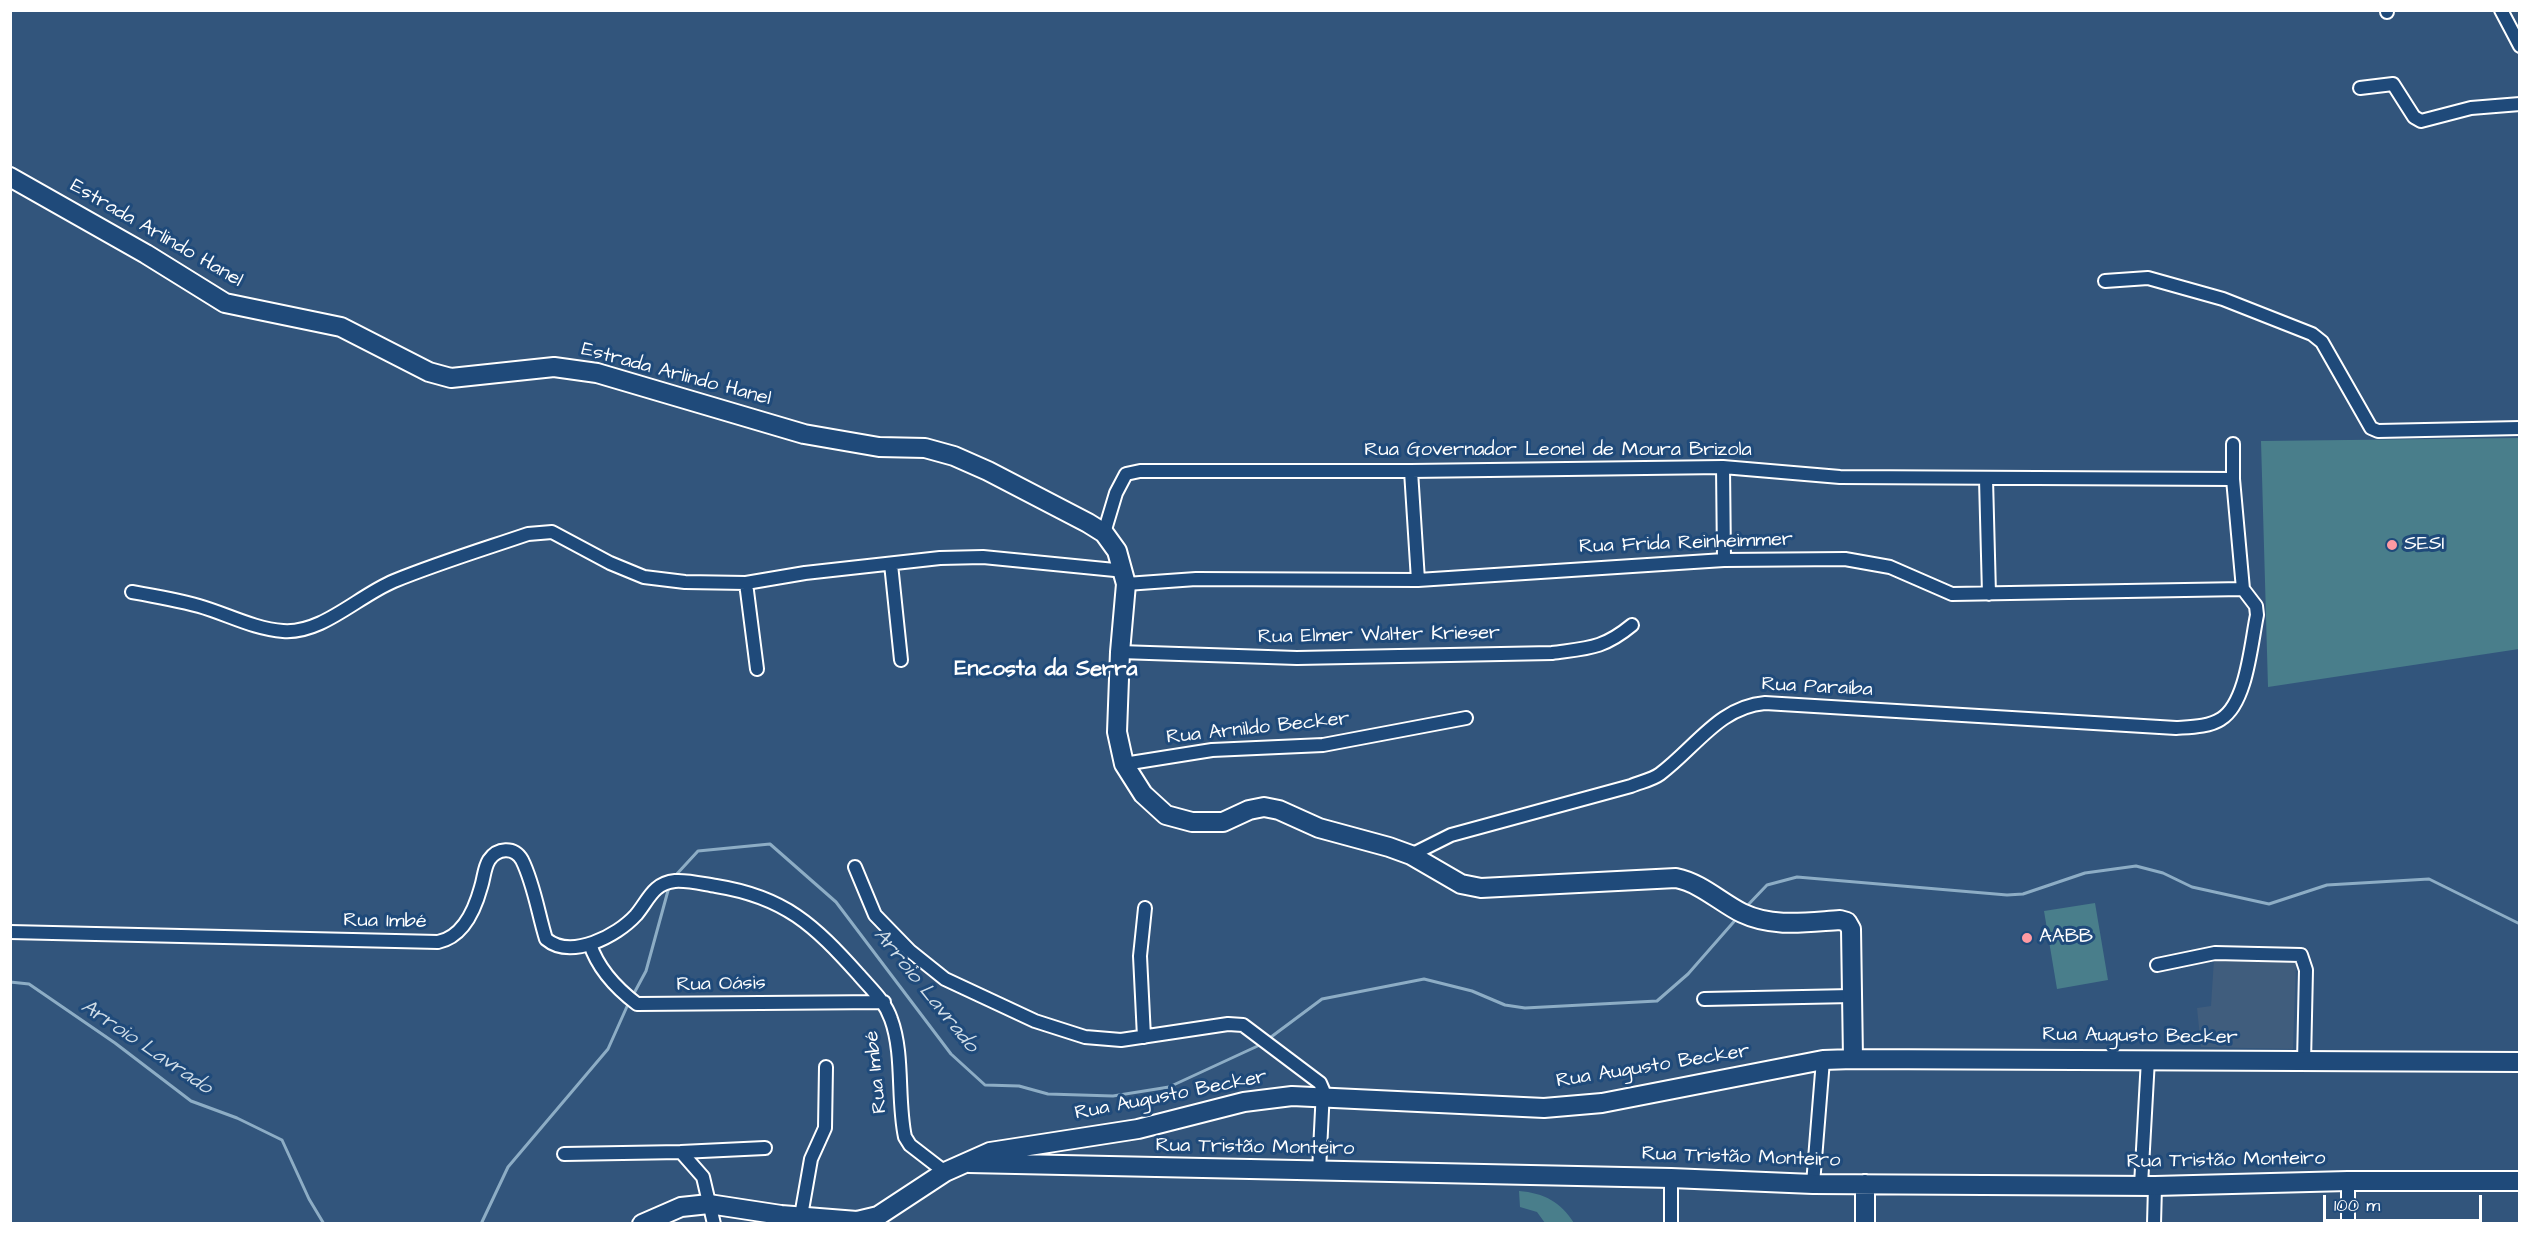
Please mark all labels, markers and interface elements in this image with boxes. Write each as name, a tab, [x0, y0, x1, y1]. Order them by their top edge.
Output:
street label: Estrada Arlindo Hanel	[65, 175, 247, 293]
street label: Estrada Arlindo Hanel	[579, 338, 773, 412]
street label: Rua Governador Leonel de Moura Brizola	[1364, 439, 1752, 463]
street label: Rua Frida Reinheimmer	[1579, 528, 1793, 560]
place label: SESI	[2404, 533, 2445, 557]
marker: SESI	[2385, 538, 2399, 552]
street label: Rua Elmer Walter Krieser	[1258, 622, 1500, 650]
district label: Encosta da Serra	[954, 657, 1138, 683]
street label: Rua Paraíba	[1761, 673, 1873, 703]
street label: Rua Arnildo Becker	[1165, 707, 1351, 751]
street label: Rua Imbé	[343, 909, 427, 935]
water label: Arroio Lavrado	[867, 924, 983, 1058]
place label: AABB	[2039, 926, 2093, 950]
marker: AABB	[2020, 931, 2034, 945]
street label: Rua Oásis	[676, 972, 766, 998]
water label: Arroio Lavrado	[76, 995, 216, 1101]
street label: Rua Augusto Becker	[2042, 1023, 2238, 1051]
street label: Rua Imbé	[861, 1029, 893, 1115]
street label: Rua Augusto Becker	[1555, 1040, 1751, 1094]
street label: Rua Augusto Becker	[1073, 1066, 1269, 1126]
street label: Rua Tristão Monteiro	[1155, 1134, 1355, 1162]
street label: Rua Tristão Monteiro	[1641, 1143, 1841, 1173]
street label: Rua Tristão Monteiro	[2126, 1147, 2326, 1175]
scale bar	[2326, 1183, 2485, 1221]
text: 100 m	[2334, 1193, 2380, 1218]

